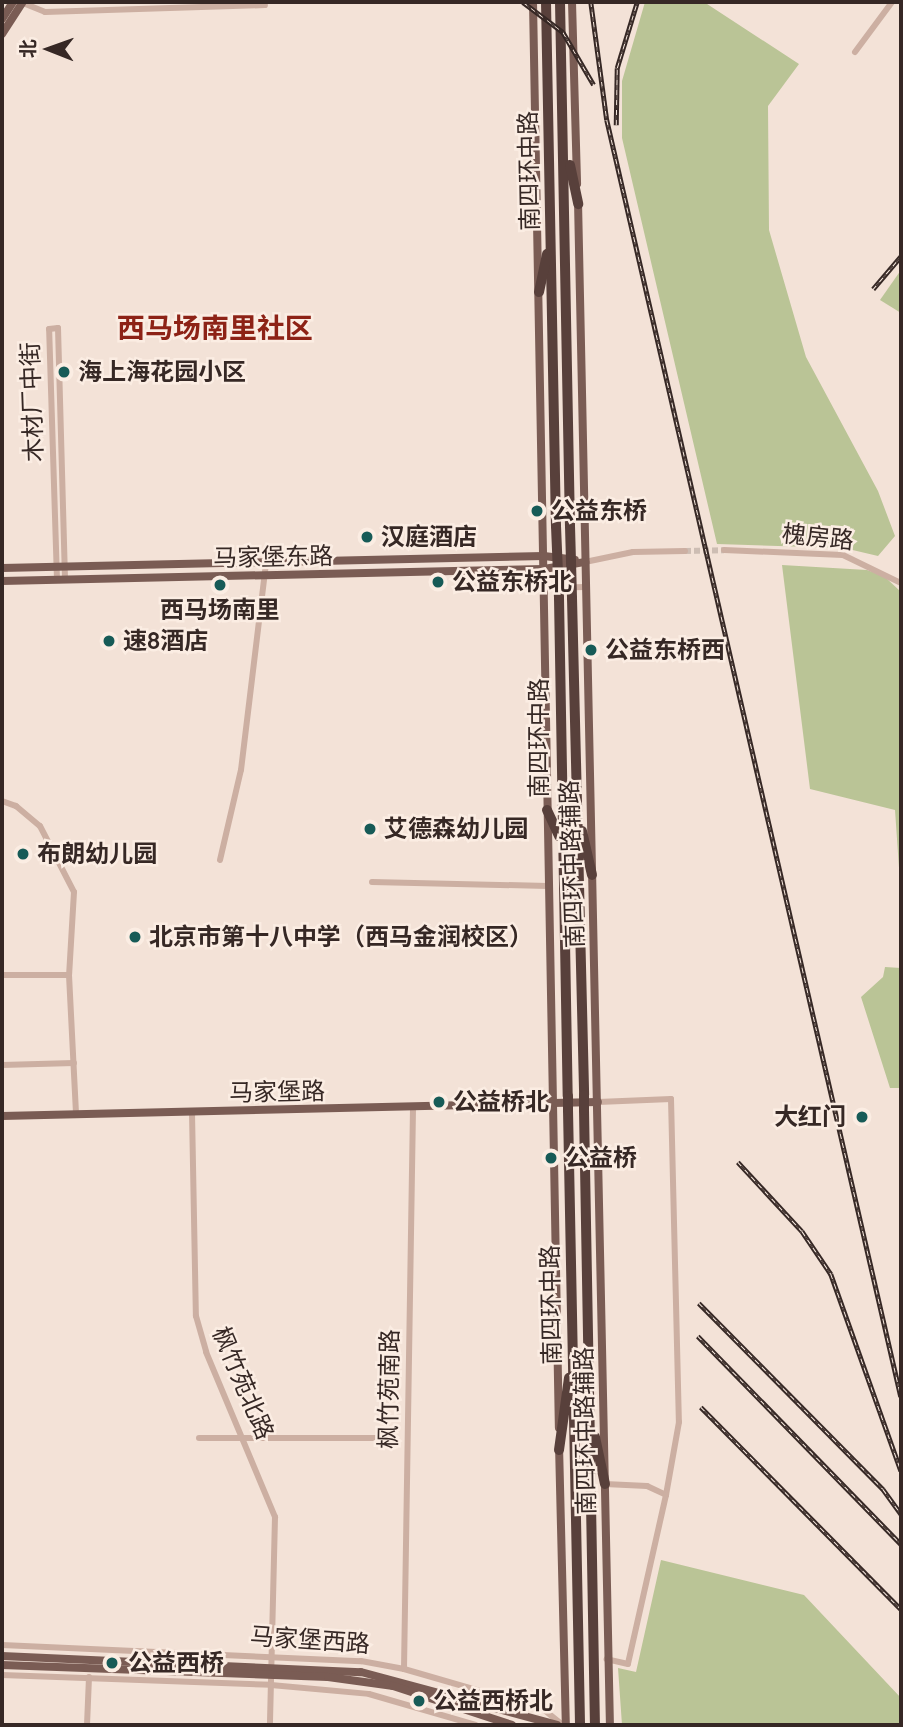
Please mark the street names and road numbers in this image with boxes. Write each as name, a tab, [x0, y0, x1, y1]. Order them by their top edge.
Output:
street label: 南四环中路	[514, 111, 544, 231]
street label: 木材厂中街	[16, 342, 48, 462]
street label: 槐房路	[781, 519, 855, 555]
street label: 马家堡东路	[213, 542, 333, 572]
street label: 南四环中路	[525, 678, 553, 798]
street label: 南四环中路辅路	[555, 780, 589, 948]
street label: 马家堡路	[229, 1077, 325, 1107]
street label: 南四环中路	[536, 1245, 566, 1365]
street label: 枫竹苑北路	[206, 1322, 280, 1444]
street label: 枫竹苑南路	[374, 1329, 404, 1449]
street label: 南四环中路辅路	[569, 1347, 601, 1515]
street label: 马家堡西路	[249, 1621, 371, 1659]

